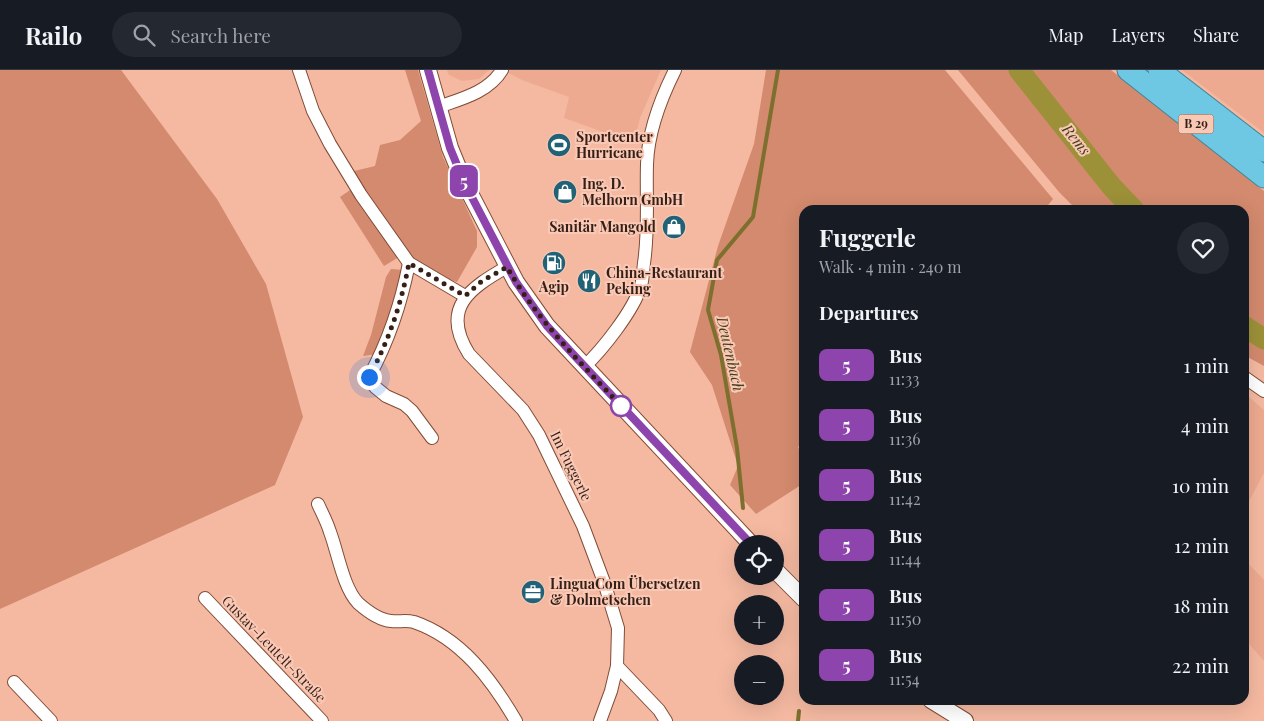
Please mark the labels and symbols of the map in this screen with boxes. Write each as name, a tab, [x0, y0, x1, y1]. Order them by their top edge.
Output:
road number: B 29	[1178, 114, 1214, 134]
water label: Rems	[1058, 119, 1096, 159]
place label: Sportcenter Hurricane	[576, 127, 653, 162]
sports icon: Sportcenter Hurricane	[546, 132, 572, 158]
line badge: 5	[448, 165, 480, 197]
place label: Ing. D. Melhorn GmbH	[582, 174, 683, 209]
shop icon: Ing. D. Melhorn GmbH	[552, 179, 578, 205]
shop icon: Sanitär Mangold	[661, 214, 687, 240]
place label: Sanitär Mangold	[549, 217, 657, 236]
fuel station icon: Agip	[541, 250, 567, 276]
place label: China-Restaurant Peking	[606, 263, 722, 298]
restaurant icon: China-Restaurant Peking	[576, 268, 602, 294]
place label: Agip	[538, 277, 569, 296]
water label: Deutenbach	[712, 314, 749, 393]
your location	[357, 365, 382, 390]
unlabelled marker	[610, 395, 632, 417]
street label: Im Fuggerle	[546, 428, 597, 504]
place label: LinguaCom Übersetzen & Dolmetschen	[550, 574, 701, 609]
office icon: LinguaCom Übersetzen & Dolmetschen	[520, 579, 546, 605]
street label: Gustav-Leutelt-Straße	[218, 591, 331, 706]

